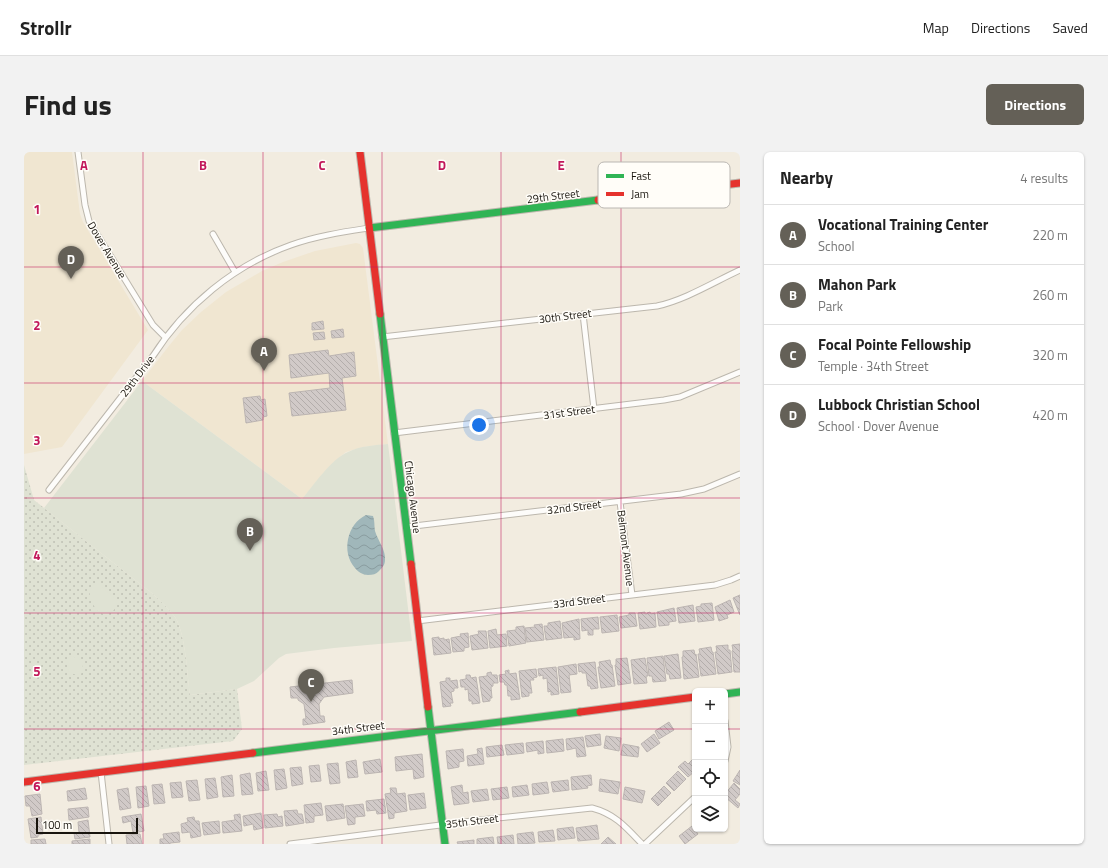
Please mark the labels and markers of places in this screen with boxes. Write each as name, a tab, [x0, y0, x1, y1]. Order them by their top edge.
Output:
pin: D	[58, 246, 84, 279]
pin: A	[251, 338, 277, 371]
pin: B	[237, 518, 263, 551]
pin: C	[298, 669, 324, 702]

